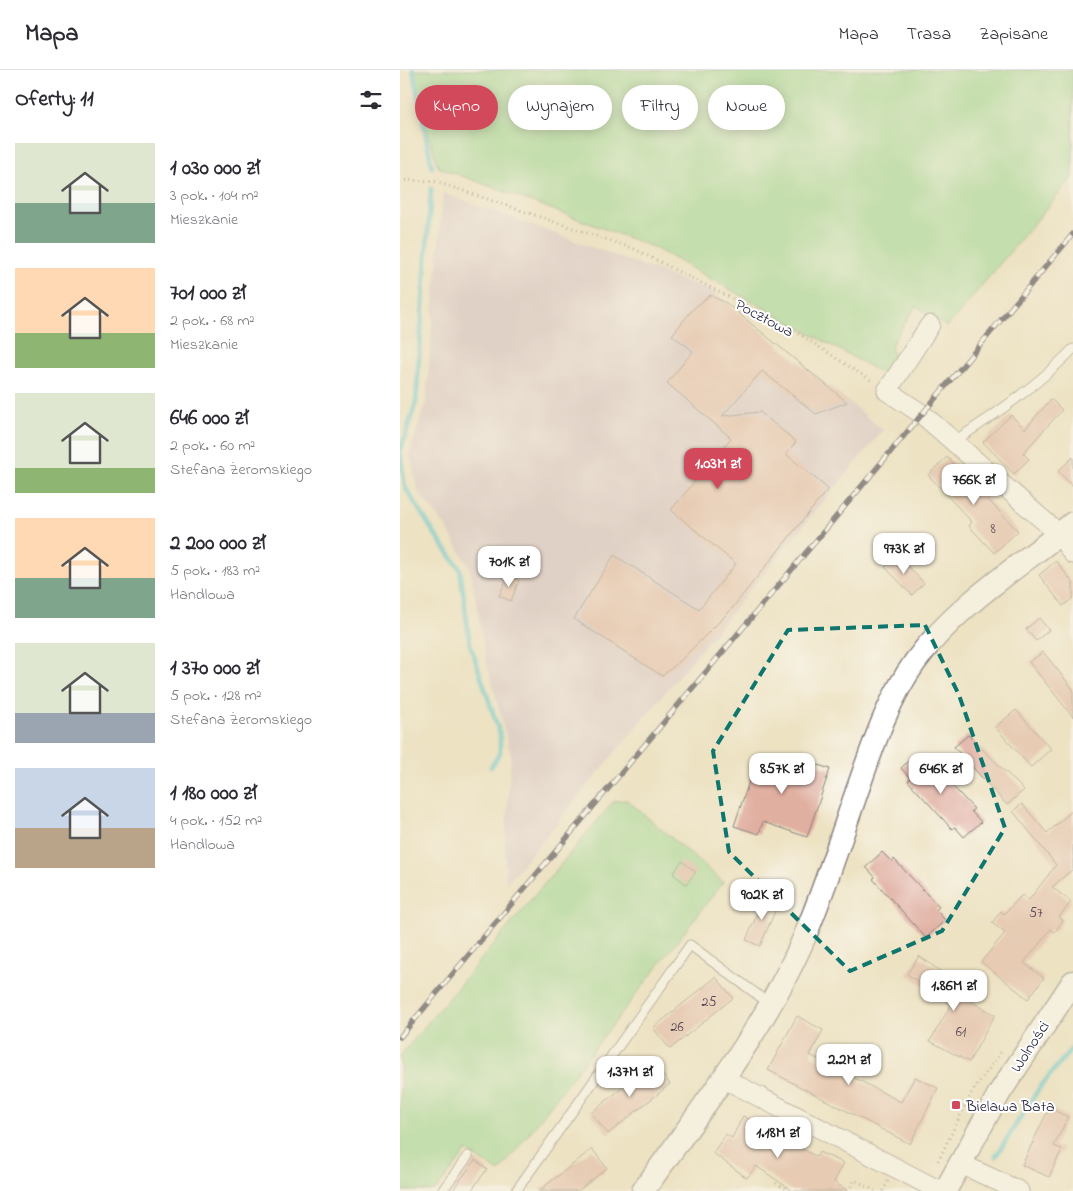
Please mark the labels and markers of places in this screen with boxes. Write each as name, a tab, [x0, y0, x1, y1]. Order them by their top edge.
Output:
pin: 1.03M zł	[666, 448, 770, 490]
pin: 766K zł	[928, 464, 1020, 506]
pin: 973K zł	[858, 532, 950, 575]
pin: 701K zł	[463, 546, 555, 588]
pin: 857K zł	[736, 752, 828, 795]
pin: 646K zł	[895, 752, 987, 795]
pin: 902K zł	[716, 878, 808, 921]
pin: 1.86M zł	[902, 970, 1006, 1012]
pin: 2.2M zł	[803, 1044, 895, 1086]
pin: 1.37M zł	[578, 1056, 682, 1098]
place label: Bielawa Bata	[965, 1095, 1055, 1119]
marker: Bielawa Bata	[950, 1099, 962, 1111]
pin: 1.18M zł	[726, 1116, 830, 1159]

